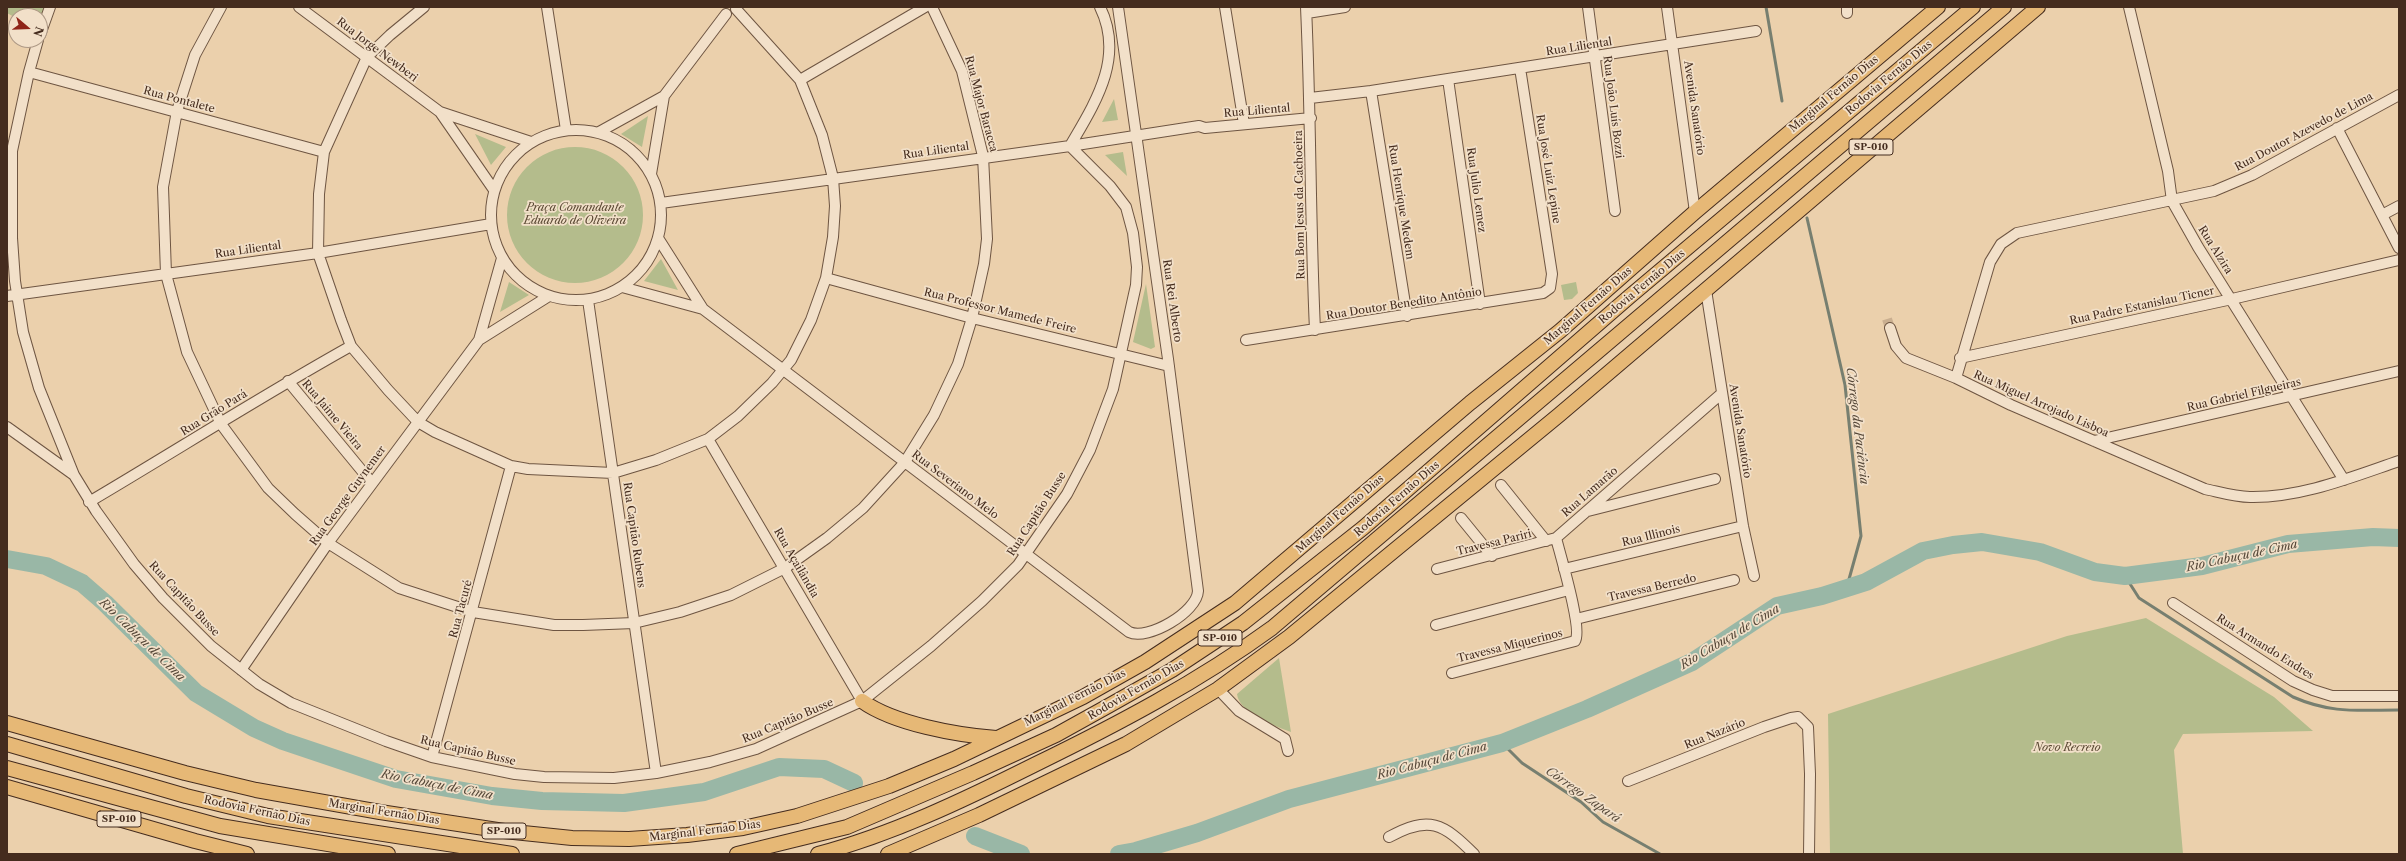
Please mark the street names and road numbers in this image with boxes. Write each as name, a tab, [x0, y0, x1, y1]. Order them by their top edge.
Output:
street label: Rua Jorge Newberi	[334, 15, 420, 85]
street label: Rua Liliental	[1545, 35, 1613, 59]
street label: Rodovia Fernão Dias	[1843, 38, 1935, 118]
street label: Marginal Fernão Dias	[1787, 53, 1881, 135]
street label: Rua Major Baracca	[962, 54, 1000, 154]
street label: Rua João Luís Bozzi	[1600, 55, 1626, 159]
street label: Avenida Sanatório	[1681, 60, 1707, 156]
street label: Rua Pontalete	[142, 84, 216, 116]
street label: Rua Doutor Azevedo de Lima	[2233, 90, 2375, 174]
street label: Rua Liliental	[1223, 102, 1291, 120]
street label: Rua José Luiz Lepine	[1533, 113, 1563, 225]
street label: Rua Bom Jesus da Cachoeira	[1292, 130, 1308, 280]
road number: SP-010	[1849, 139, 1893, 155]
street label: Rua Liliental	[902, 140, 970, 162]
street label: Rua Henrique Medem	[1385, 143, 1417, 261]
street label: Rua Julio Lemez	[1463, 147, 1489, 233]
street label: Rua Alzira	[2195, 223, 2235, 277]
street label: Rua Liliental	[214, 239, 282, 261]
street label: Rodovia Fernão Dias	[1596, 247, 1688, 327]
street label: Rua Rei Alberto	[1160, 259, 1184, 343]
street label: Marginal Fernão Dias	[1541, 264, 1635, 348]
street label: Rua Padre Estanislau Ticner	[2069, 284, 2215, 328]
street label: Rua Doutor Benedito Antônio	[1325, 285, 1483, 323]
street label: Rua Professor Mamede Freire	[922, 286, 1078, 336]
street label: Rua Miguel Arrojado Lisboa	[1971, 368, 2111, 440]
street label: Rua Gabriel Filgueiras	[2186, 376, 2302, 414]
street label: Rua Jaime Vieira	[299, 377, 365, 453]
street label: Avenida Sanatório	[1726, 383, 1754, 479]
street label: Rua Grão Pará	[178, 387, 250, 439]
street label: Rua George Guynemer	[307, 443, 389, 549]
street label: Rua Severiano Melo	[909, 448, 1001, 522]
street label: Rodovia Fernão Dias	[1352, 458, 1442, 540]
street label: Rua Lamarão	[1559, 464, 1621, 520]
street label: Rua Capitão Busse	[1005, 470, 1069, 558]
street label: Marginal Fernão Dias	[1293, 472, 1387, 556]
street label: Rua Capitão Rubens	[620, 481, 648, 589]
street label: Rua Illinois	[1621, 522, 1681, 550]
street label: Rua Açailândia	[771, 526, 821, 600]
street label: Travessa Pariri	[1455, 527, 1533, 559]
street label: Rua Capitão Busse	[146, 559, 222, 639]
street label: Travessa Berredo	[1606, 571, 1698, 605]
street label: Rua Tacuré	[447, 578, 475, 640]
street label: Rua Armando Endres	[2214, 612, 2316, 682]
street label: Travessa Miquerinos	[1456, 627, 1564, 665]
road number: SP-010	[1198, 630, 1242, 646]
street label: Rodovia Fernão Dias	[1086, 657, 1186, 723]
street label: Marginal Fernão Dias	[1022, 667, 1128, 729]
street label: Rua Capitão Busse	[741, 696, 835, 746]
street label: Rua Nazário	[1683, 716, 1747, 752]
street label: Rua Capitão Busse	[419, 734, 517, 768]
street label: Rodovia Fernão Dias	[203, 793, 311, 829]
street label: Marginal Fernão Dias	[328, 797, 440, 827]
road number: SP-010	[97, 811, 141, 827]
street label: Marginal Fernão Dias	[649, 818, 761, 844]
road number: SP-010	[482, 823, 526, 839]

